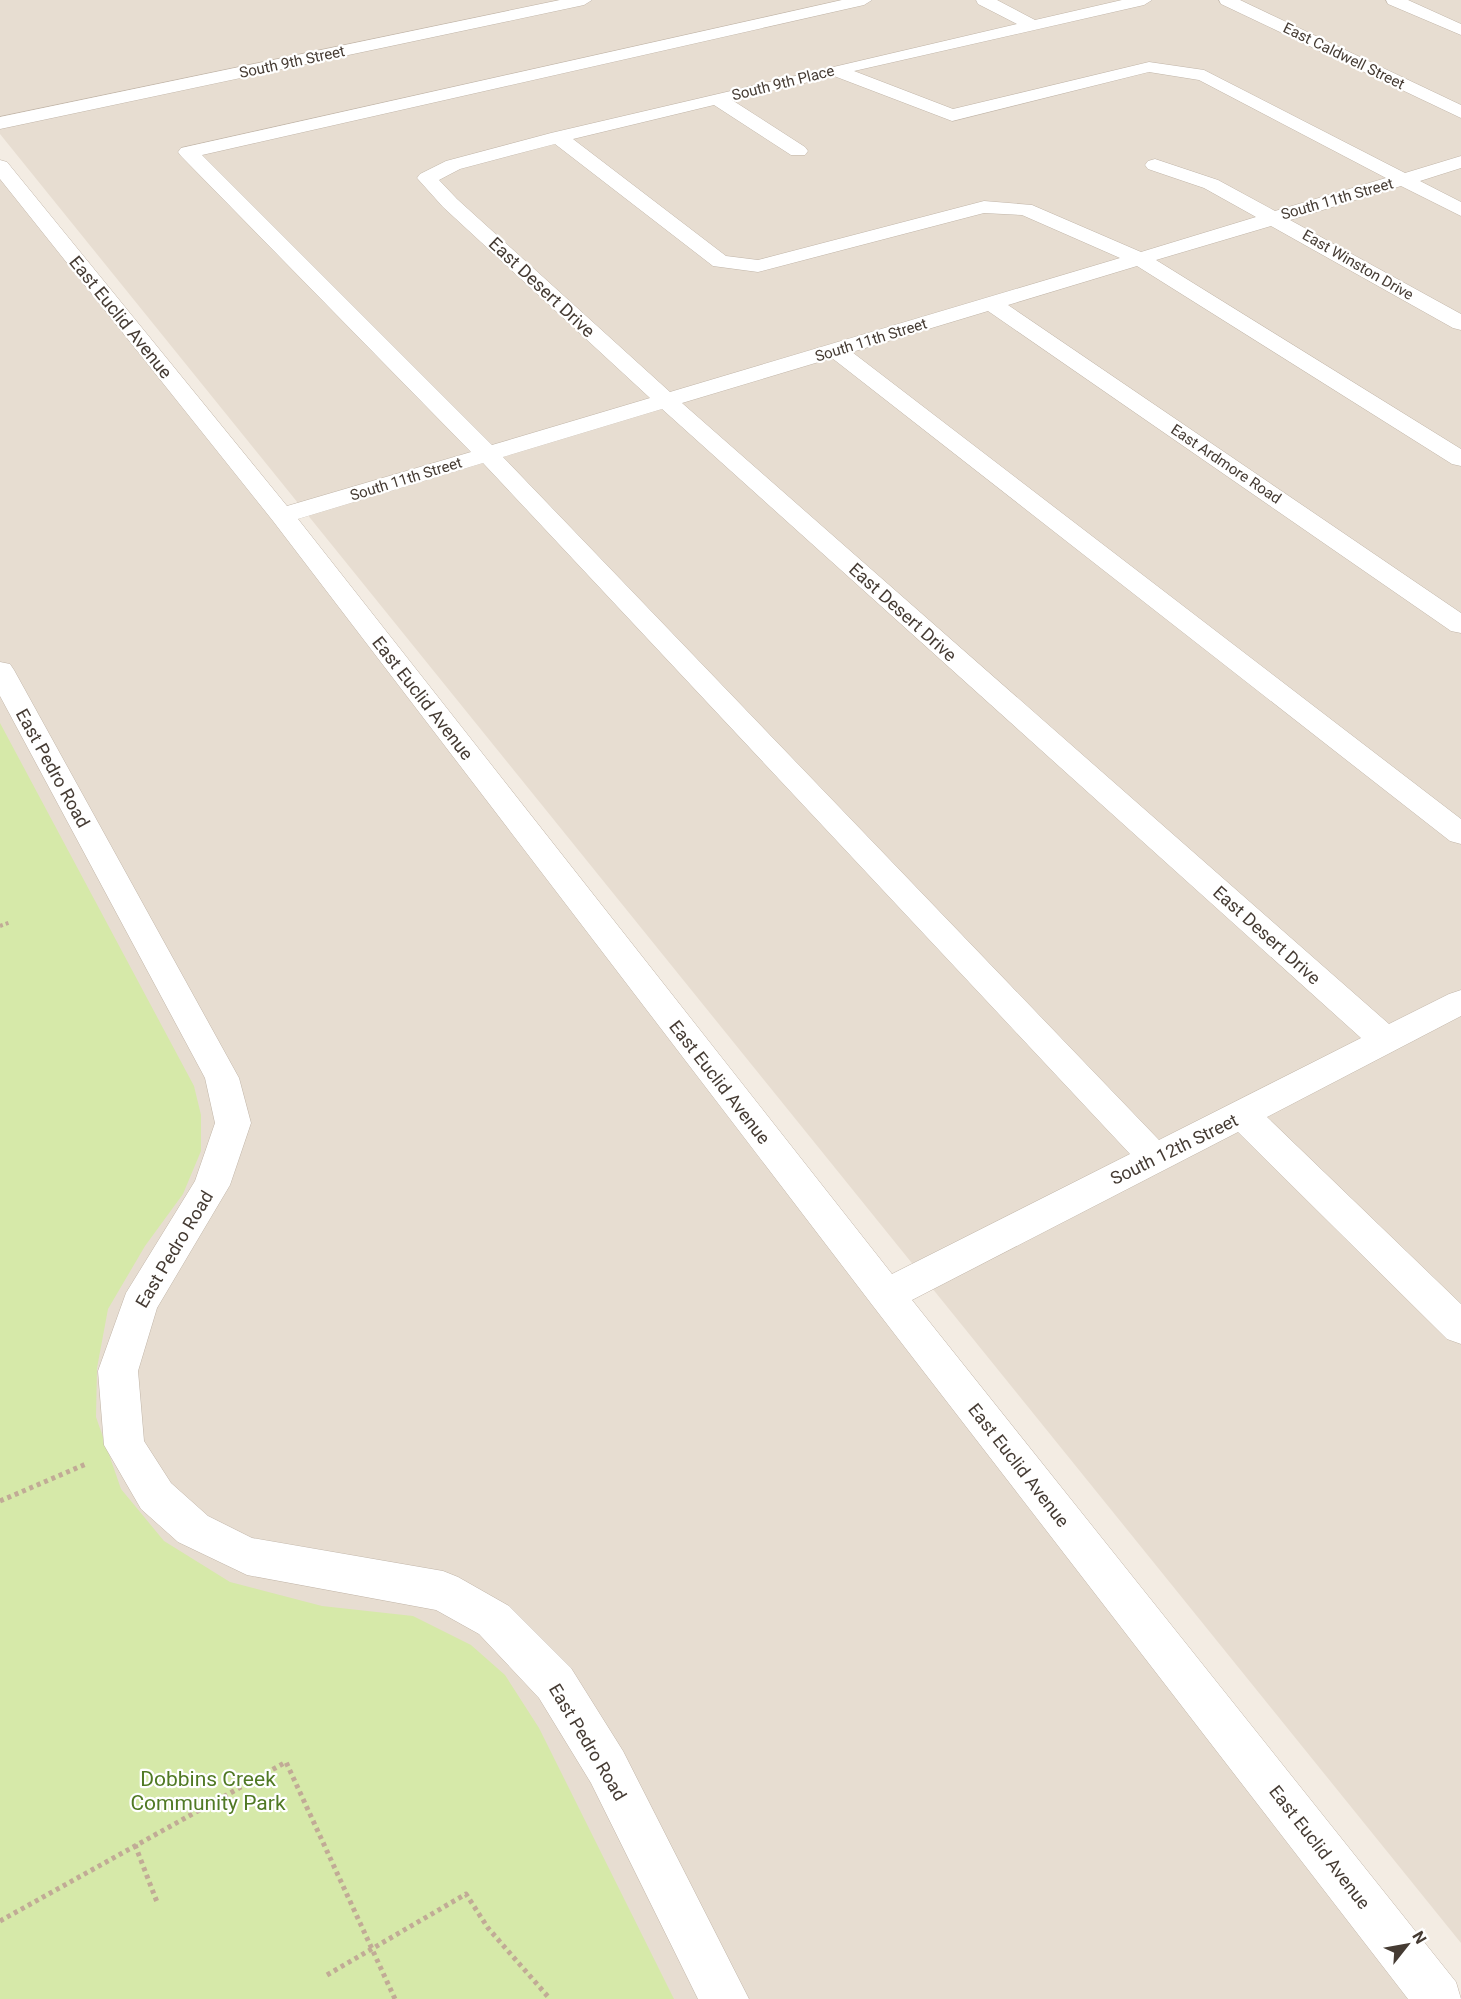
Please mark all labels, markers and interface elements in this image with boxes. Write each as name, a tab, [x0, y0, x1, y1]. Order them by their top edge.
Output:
street label: East Caldwell Street	[1280, 19, 1408, 93]
street label: South 9th Street	[238, 42, 347, 82]
street label: South 9th Place	[730, 62, 836, 104]
street label: South 11th Street	[1279, 174, 1395, 224]
street label: East Winston Drive	[1299, 226, 1417, 304]
street label: East Desert Drive	[485, 233, 599, 341]
street label: East Euclid Avenue	[65, 252, 177, 382]
street label: South 11th Street	[813, 314, 929, 366]
street label: East Ardmore Road	[1167, 420, 1285, 508]
street label: South 11th Street	[348, 453, 464, 505]
street label: East Desert Drive	[845, 558, 961, 666]
street label: East Euclid Avenue	[368, 632, 478, 764]
street label: East Pedro Road	[12, 705, 94, 831]
street label: East Desert Drive	[1209, 881, 1325, 989]
street label: East Euclid Avenue	[665, 1016, 775, 1148]
street label: South 12th Street	[1107, 1109, 1241, 1189]
street label: East Pedro Road	[131, 1187, 217, 1311]
street label: East Euclid Avenue	[964, 1399, 1074, 1531]
street label: East Pedro Road	[545, 1680, 631, 1804]
park label: Dobbins Creek Community Park	[130, 1767, 286, 1815]
street label: East Euclid Avenue	[1265, 1781, 1375, 1913]
north arrow	[1377, 1915, 1437, 1975]
text: N	[1408, 1928, 1430, 1947]

